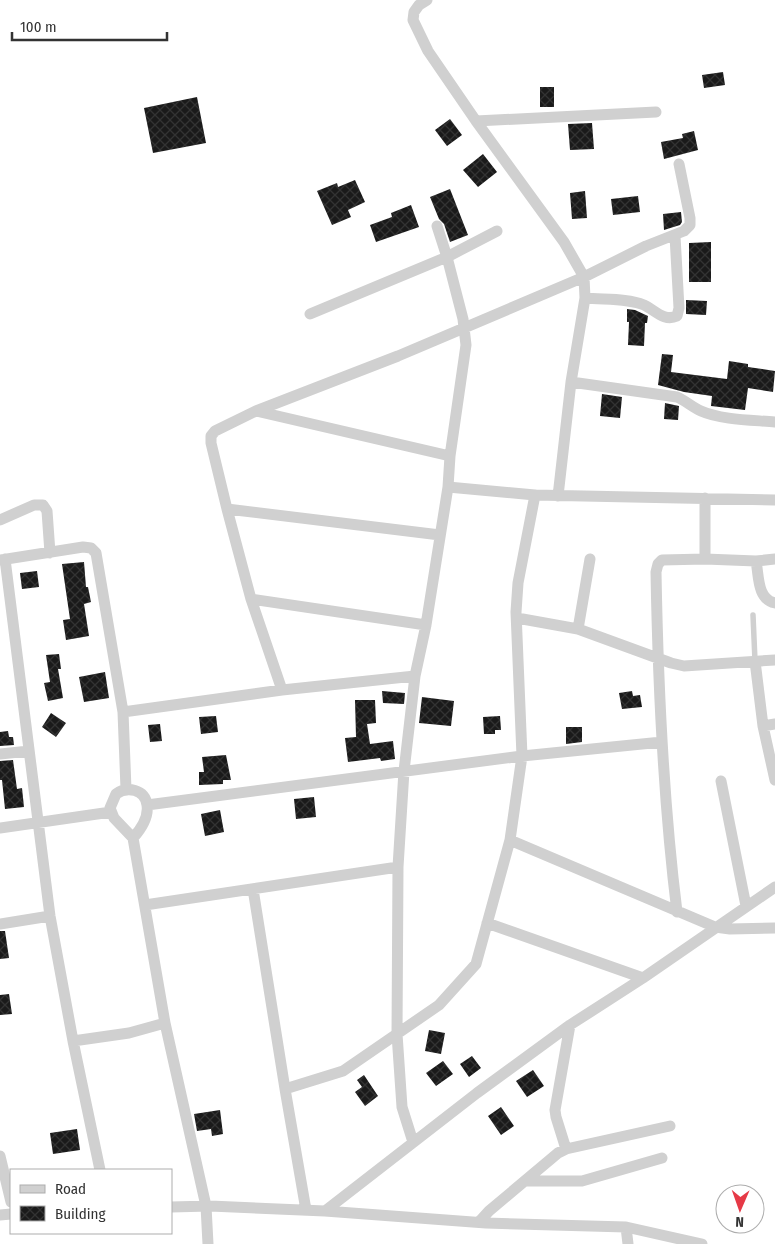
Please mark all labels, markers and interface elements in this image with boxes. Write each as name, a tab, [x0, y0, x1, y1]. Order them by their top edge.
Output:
scale bar	[12, 10, 168, 42]
text: 100 m	[20, 18, 57, 36]
legend	[10, 1169, 172, 1234]
text: Road	[55, 1180, 86, 1198]
north arrow	[715, 1184, 765, 1234]
text: Building	[55, 1205, 106, 1223]
text: N	[735, 1213, 744, 1230]

